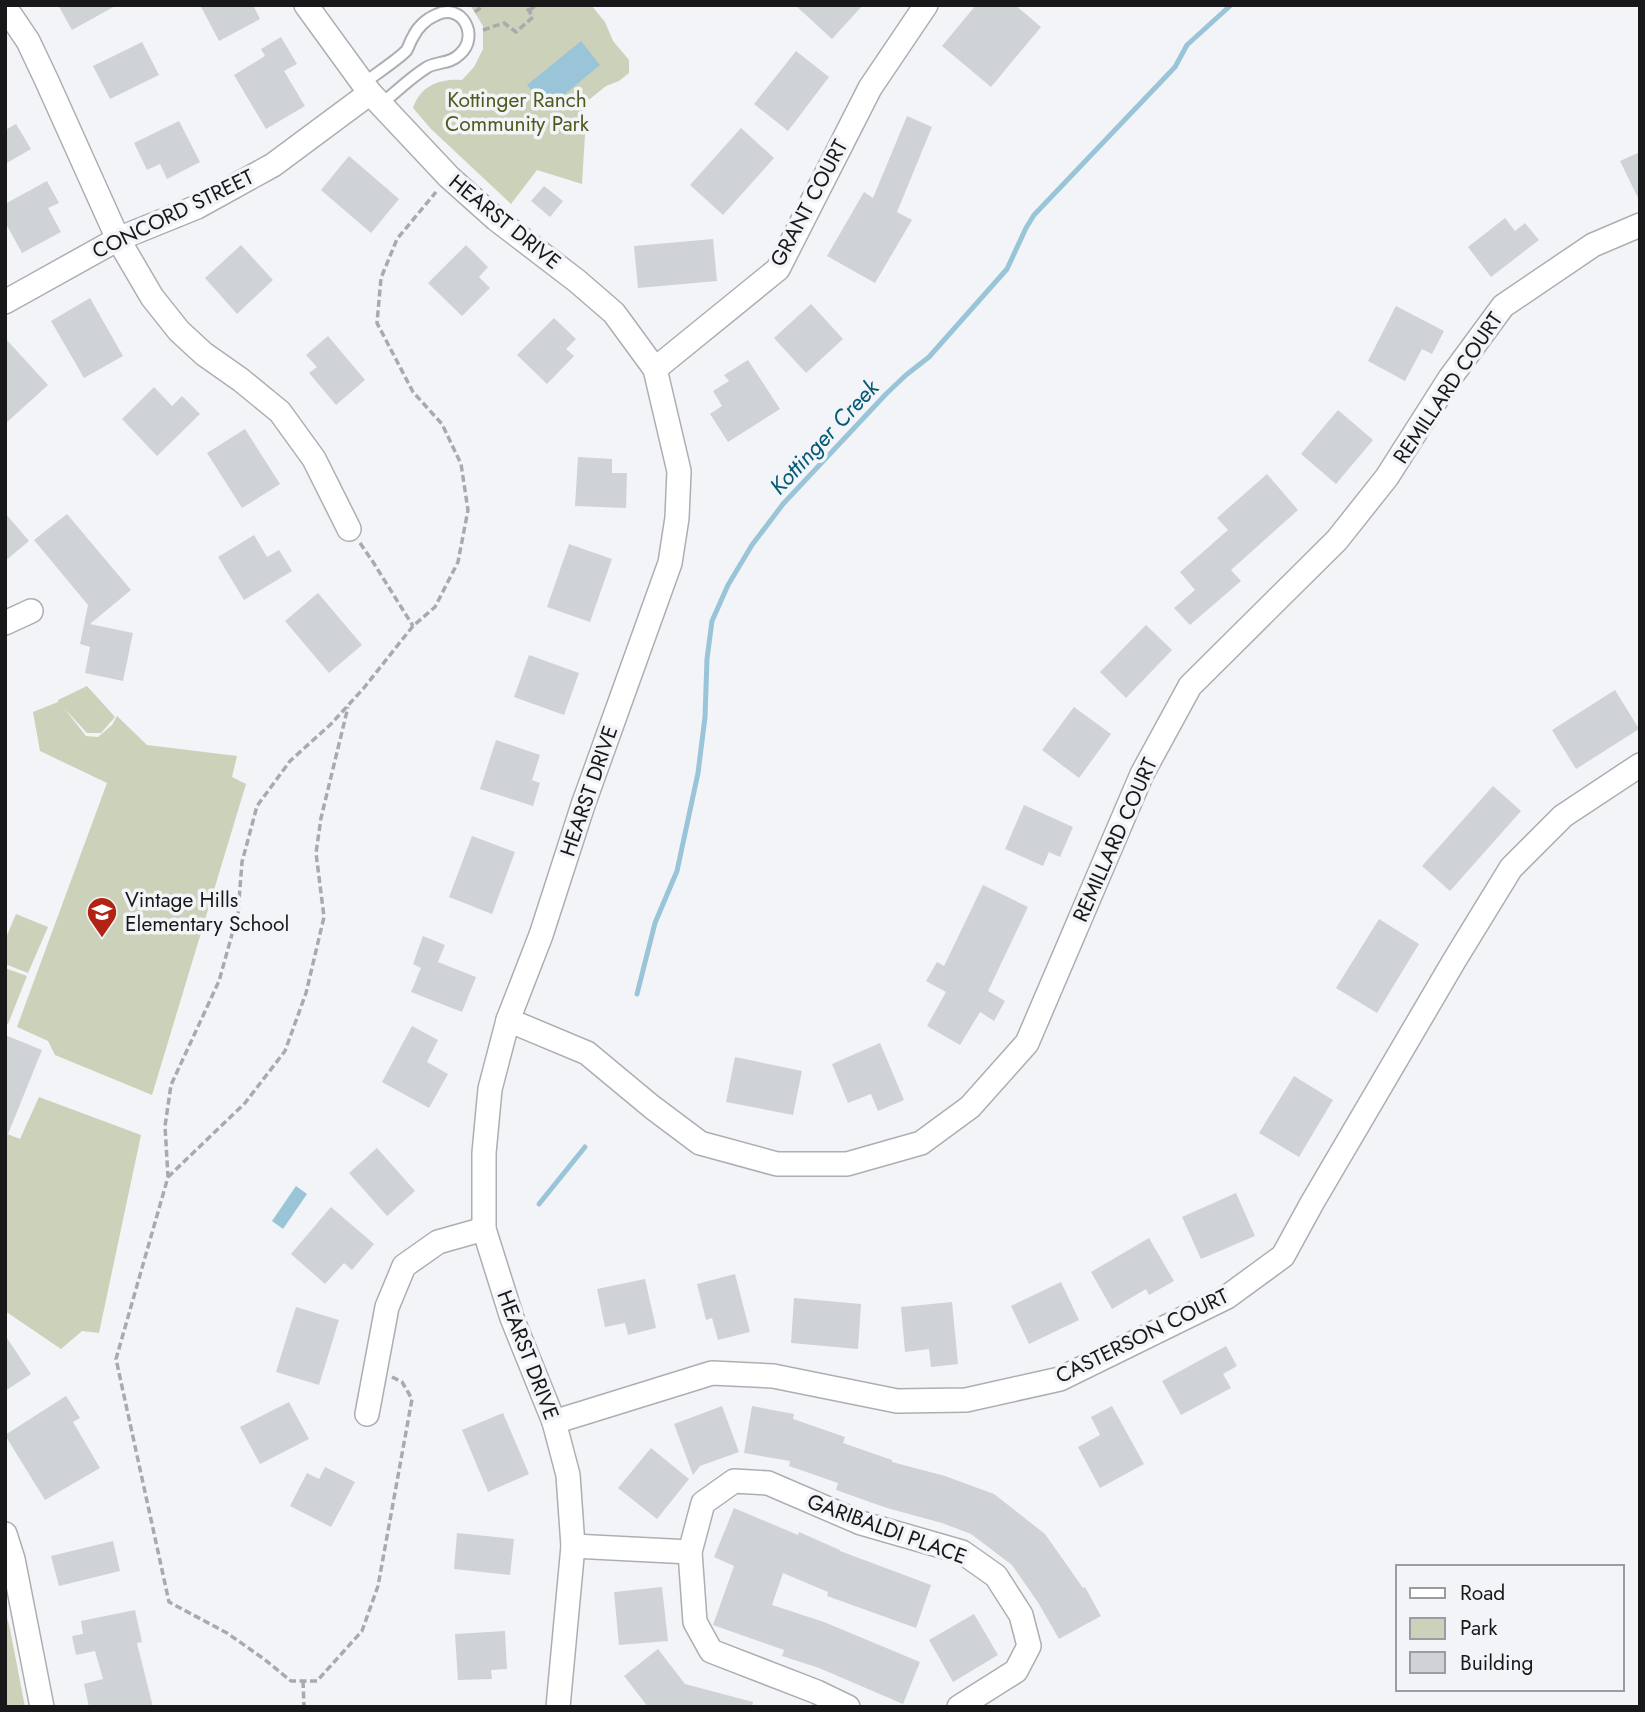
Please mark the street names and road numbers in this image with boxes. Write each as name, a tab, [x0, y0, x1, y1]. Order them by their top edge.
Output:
street label: GRANT COURT	[763, 134, 855, 272]
street label: CONCORD STREET	[87, 162, 259, 266]
street label: HEARST DRIVE	[443, 167, 567, 277]
street label: REMILLARD COURT	[1386, 306, 1510, 470]
street label: HEARST DRIVE	[553, 722, 625, 860]
street label: REMILLARD COURT	[1065, 753, 1165, 927]
street label: CASTERSON COURT	[1051, 1281, 1234, 1391]
street label: HEARST DRIVE	[490, 1286, 566, 1424]
street label: GARIBALDI PLACE	[803, 1486, 971, 1572]

